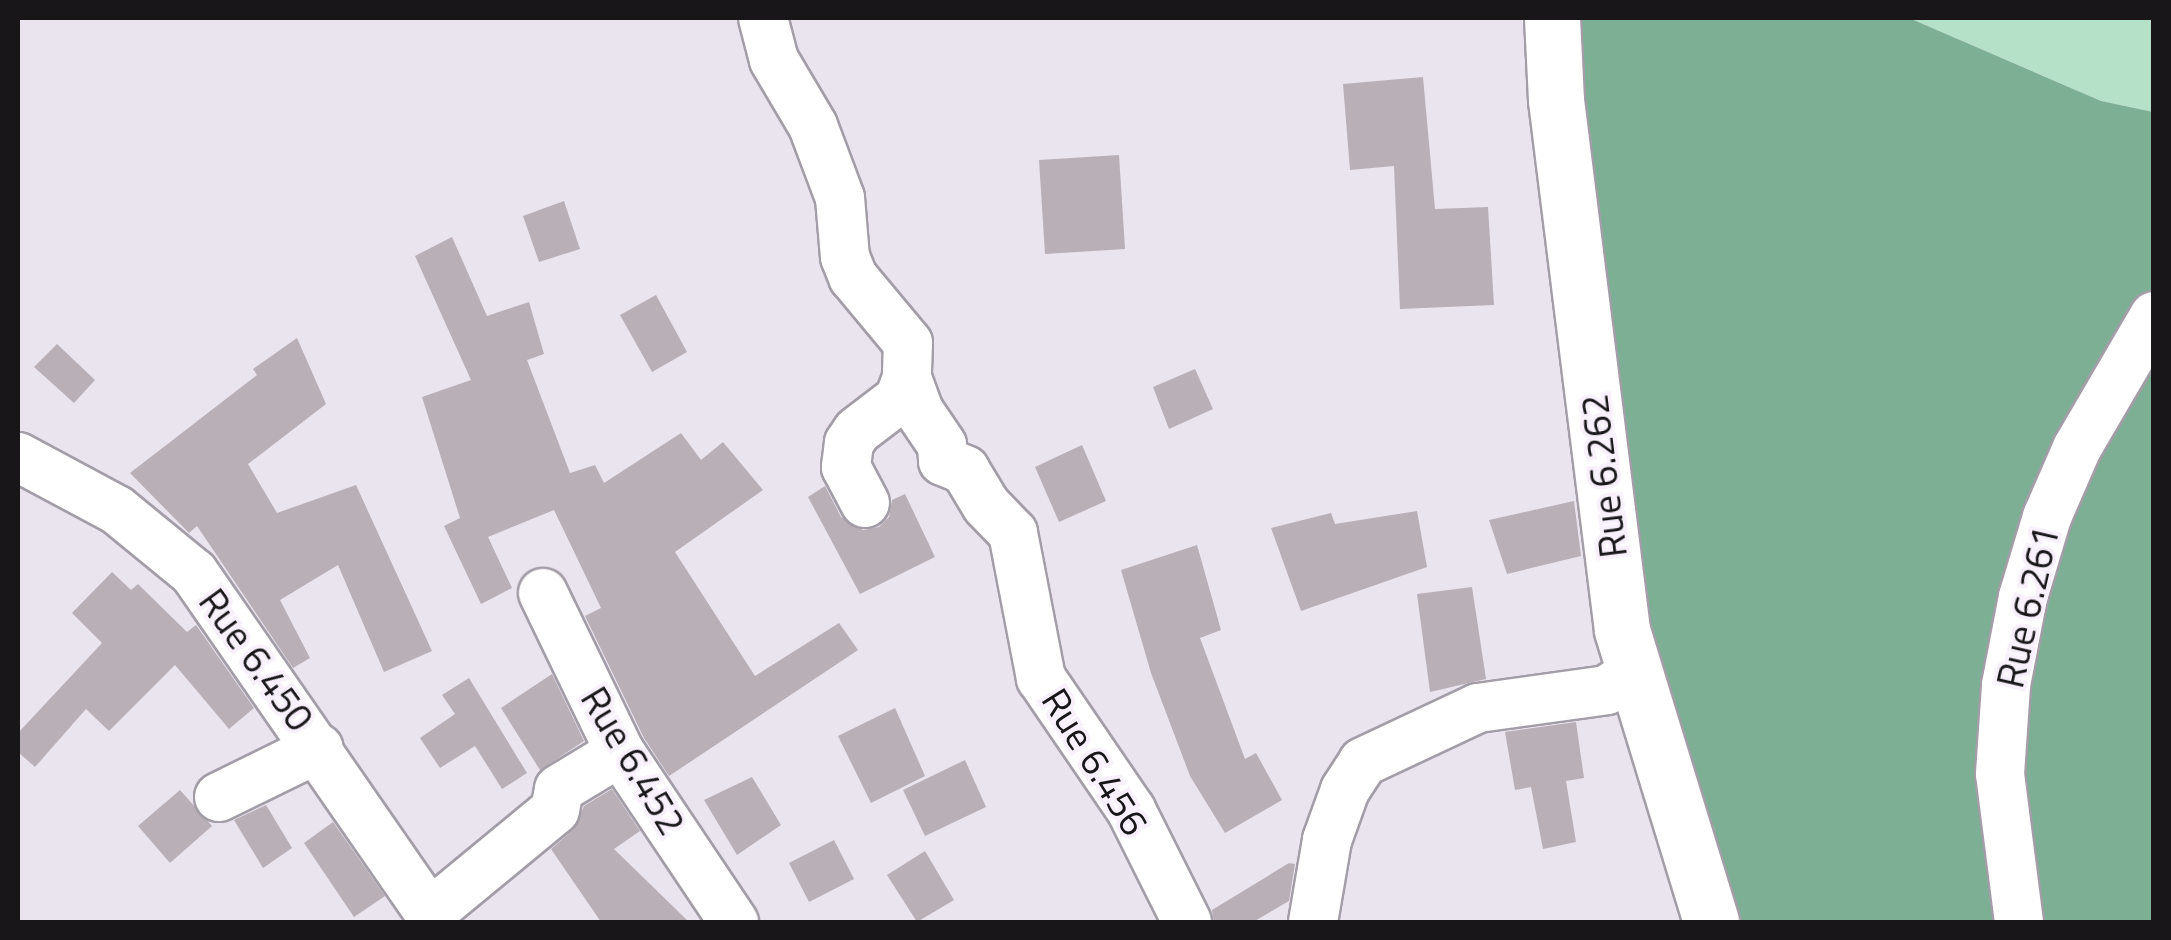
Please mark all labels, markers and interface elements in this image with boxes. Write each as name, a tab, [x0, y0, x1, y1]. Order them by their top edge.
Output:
street label: Rue 6.262	[1571, 392, 1637, 560]
street label: Rue 6.261	[1987, 522, 2069, 692]
street label: Rue 6.450	[189, 580, 323, 740]
street label: Rue 6.452	[571, 679, 695, 843]
street label: Rue 6.456	[1032, 680, 1158, 844]

